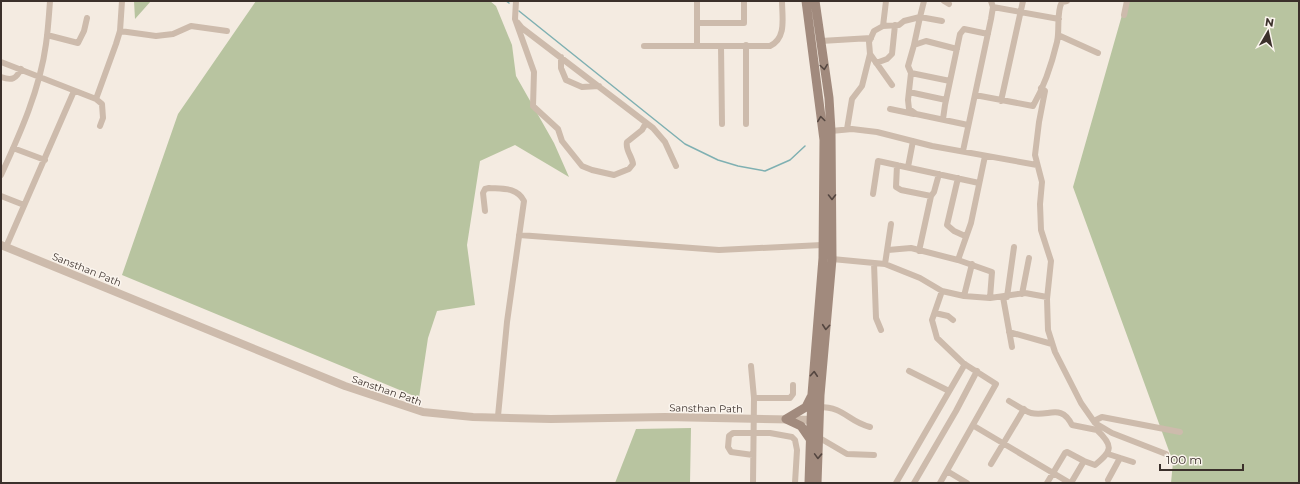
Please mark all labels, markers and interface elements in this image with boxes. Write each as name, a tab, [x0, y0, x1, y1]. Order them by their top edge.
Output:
north arrow	[1248, 12, 1288, 52]
text: N	[1264, 15, 1275, 30]
one-way arrow	[819, 64, 828, 70]
one-way arrow	[817, 116, 826, 122]
one-way arrow	[828, 194, 836, 200]
street label: Sansthan Path	[50, 250, 123, 289]
one-way arrow	[822, 324, 831, 330]
one-way arrow	[809, 371, 818, 377]
street label: Sansthan Path	[350, 372, 424, 409]
street label: Sansthan Path	[669, 401, 743, 416]
scale bar	[1160, 446, 1243, 472]
text: 100 m	[1166, 452, 1202, 467]
one-way arrow	[814, 453, 822, 459]

